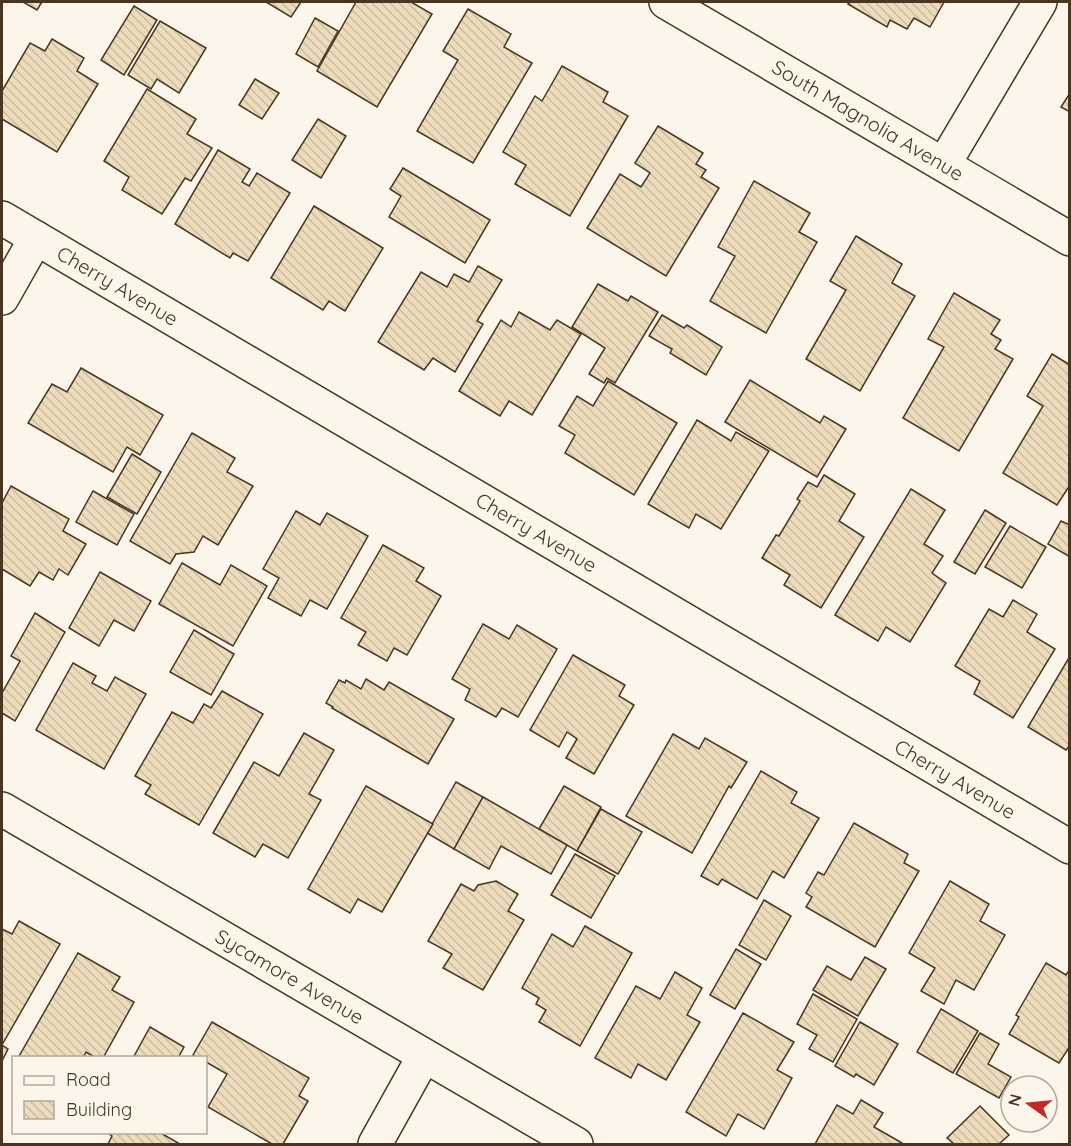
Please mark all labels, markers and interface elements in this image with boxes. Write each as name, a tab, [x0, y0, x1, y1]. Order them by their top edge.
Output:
street label: South Magnolia Avenue	[768, 54, 968, 186]
street label: Cherry Avenue	[53, 240, 183, 331]
street label: Cherry Avenue	[471, 487, 602, 578]
street label: Cherry Avenue	[890, 733, 1020, 824]
street label: Sycamore Avenue	[211, 923, 369, 1030]
legend	[12, 1056, 207, 1134]
text: Road	[66, 1068, 111, 1091]
north arrow	[999, 1074, 1059, 1134]
text: N	[1003, 1092, 1026, 1108]
text: Building	[66, 1098, 132, 1121]

